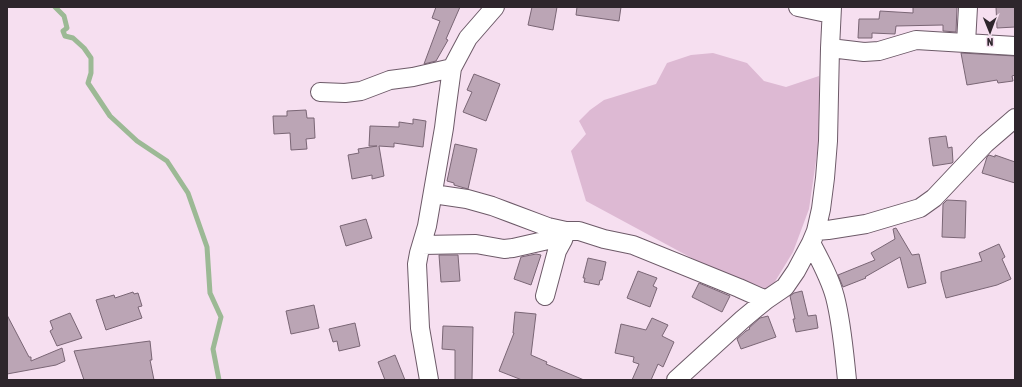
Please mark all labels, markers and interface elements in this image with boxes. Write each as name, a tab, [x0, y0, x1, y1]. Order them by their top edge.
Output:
north arrow	[970, 12, 1010, 52]
text: N	[987, 36, 994, 48]

